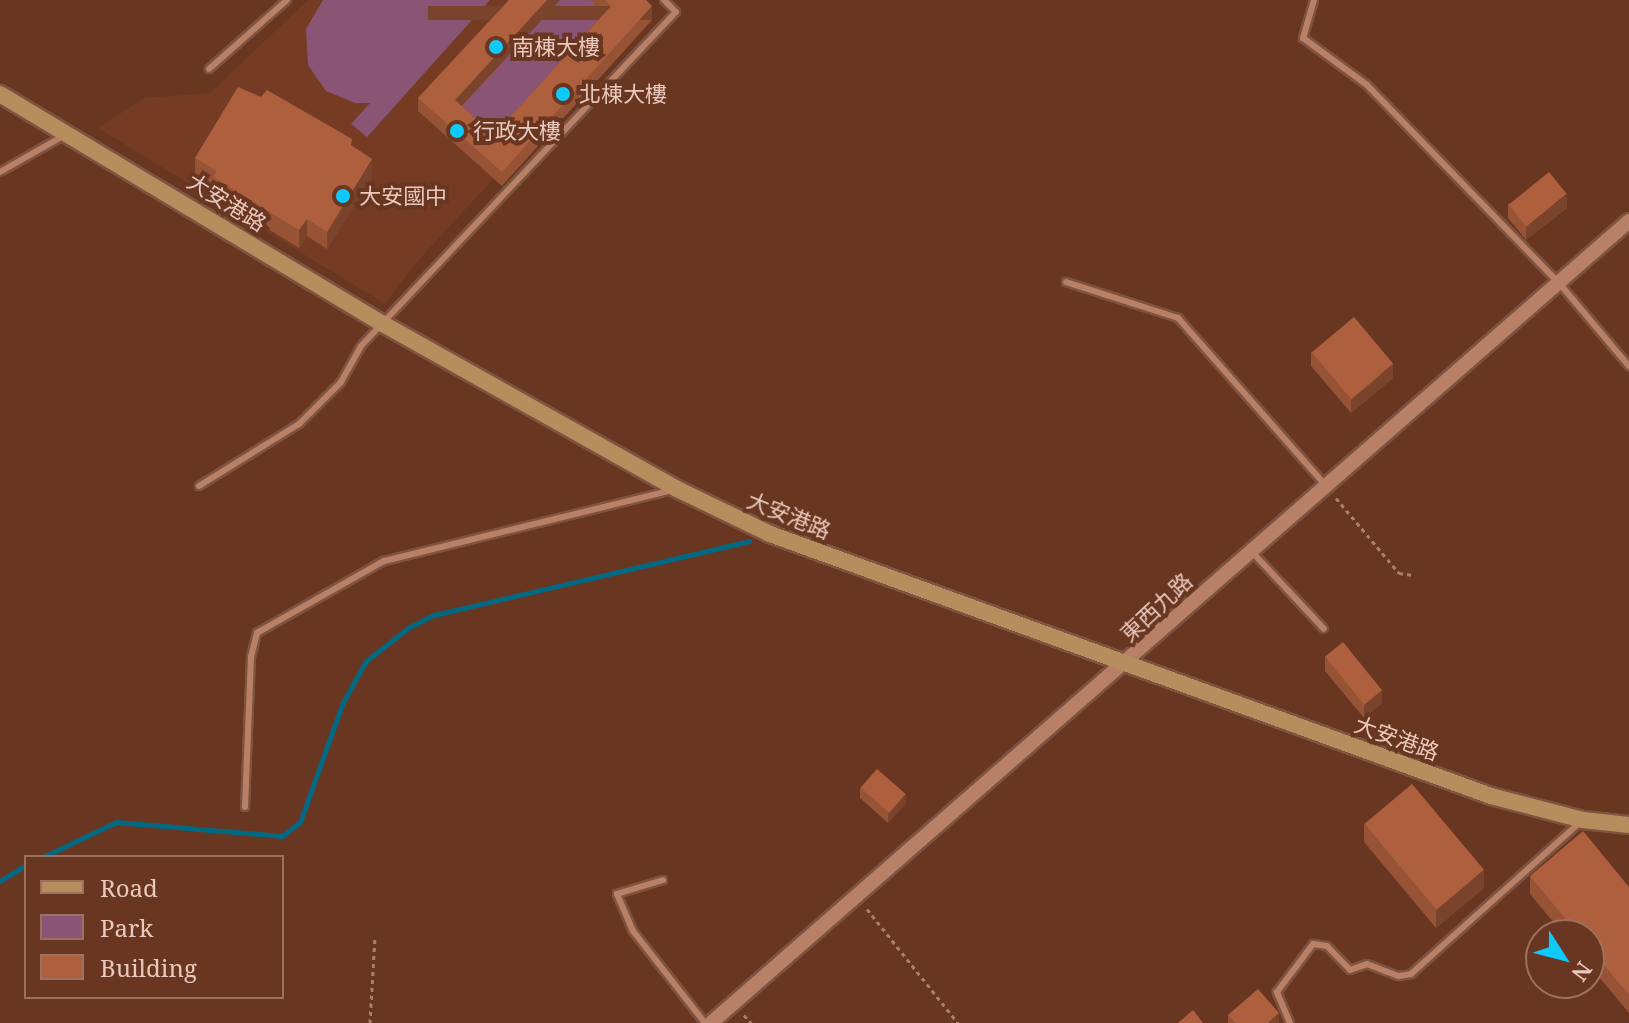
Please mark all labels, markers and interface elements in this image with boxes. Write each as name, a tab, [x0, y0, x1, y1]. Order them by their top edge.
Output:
place label: 南棟大樓	[512, 34, 600, 60]
marker: 南棟大樓	[487, 38, 505, 56]
place label: 北棟大樓	[579, 81, 667, 107]
marker: 北棟大樓	[554, 85, 572, 103]
place label: 行政大樓	[473, 118, 561, 144]
marker: 行政大樓	[448, 122, 466, 140]
street label: 大安港路	[183, 167, 271, 237]
place label: 大安國中	[359, 183, 447, 209]
marker: 大安國中	[334, 187, 352, 205]
street label: 大安港路	[743, 486, 835, 544]
street label: 東西九路	[1115, 567, 1197, 647]
street label: 大安港路	[1351, 711, 1443, 765]
legend	[24, 855, 284, 999]
text: Road	[100, 871, 158, 904]
text: Park	[100, 911, 153, 944]
north arrow	[1525, 919, 1605, 999]
text: Building	[100, 951, 197, 984]
text: N	[1566, 956, 1600, 988]

